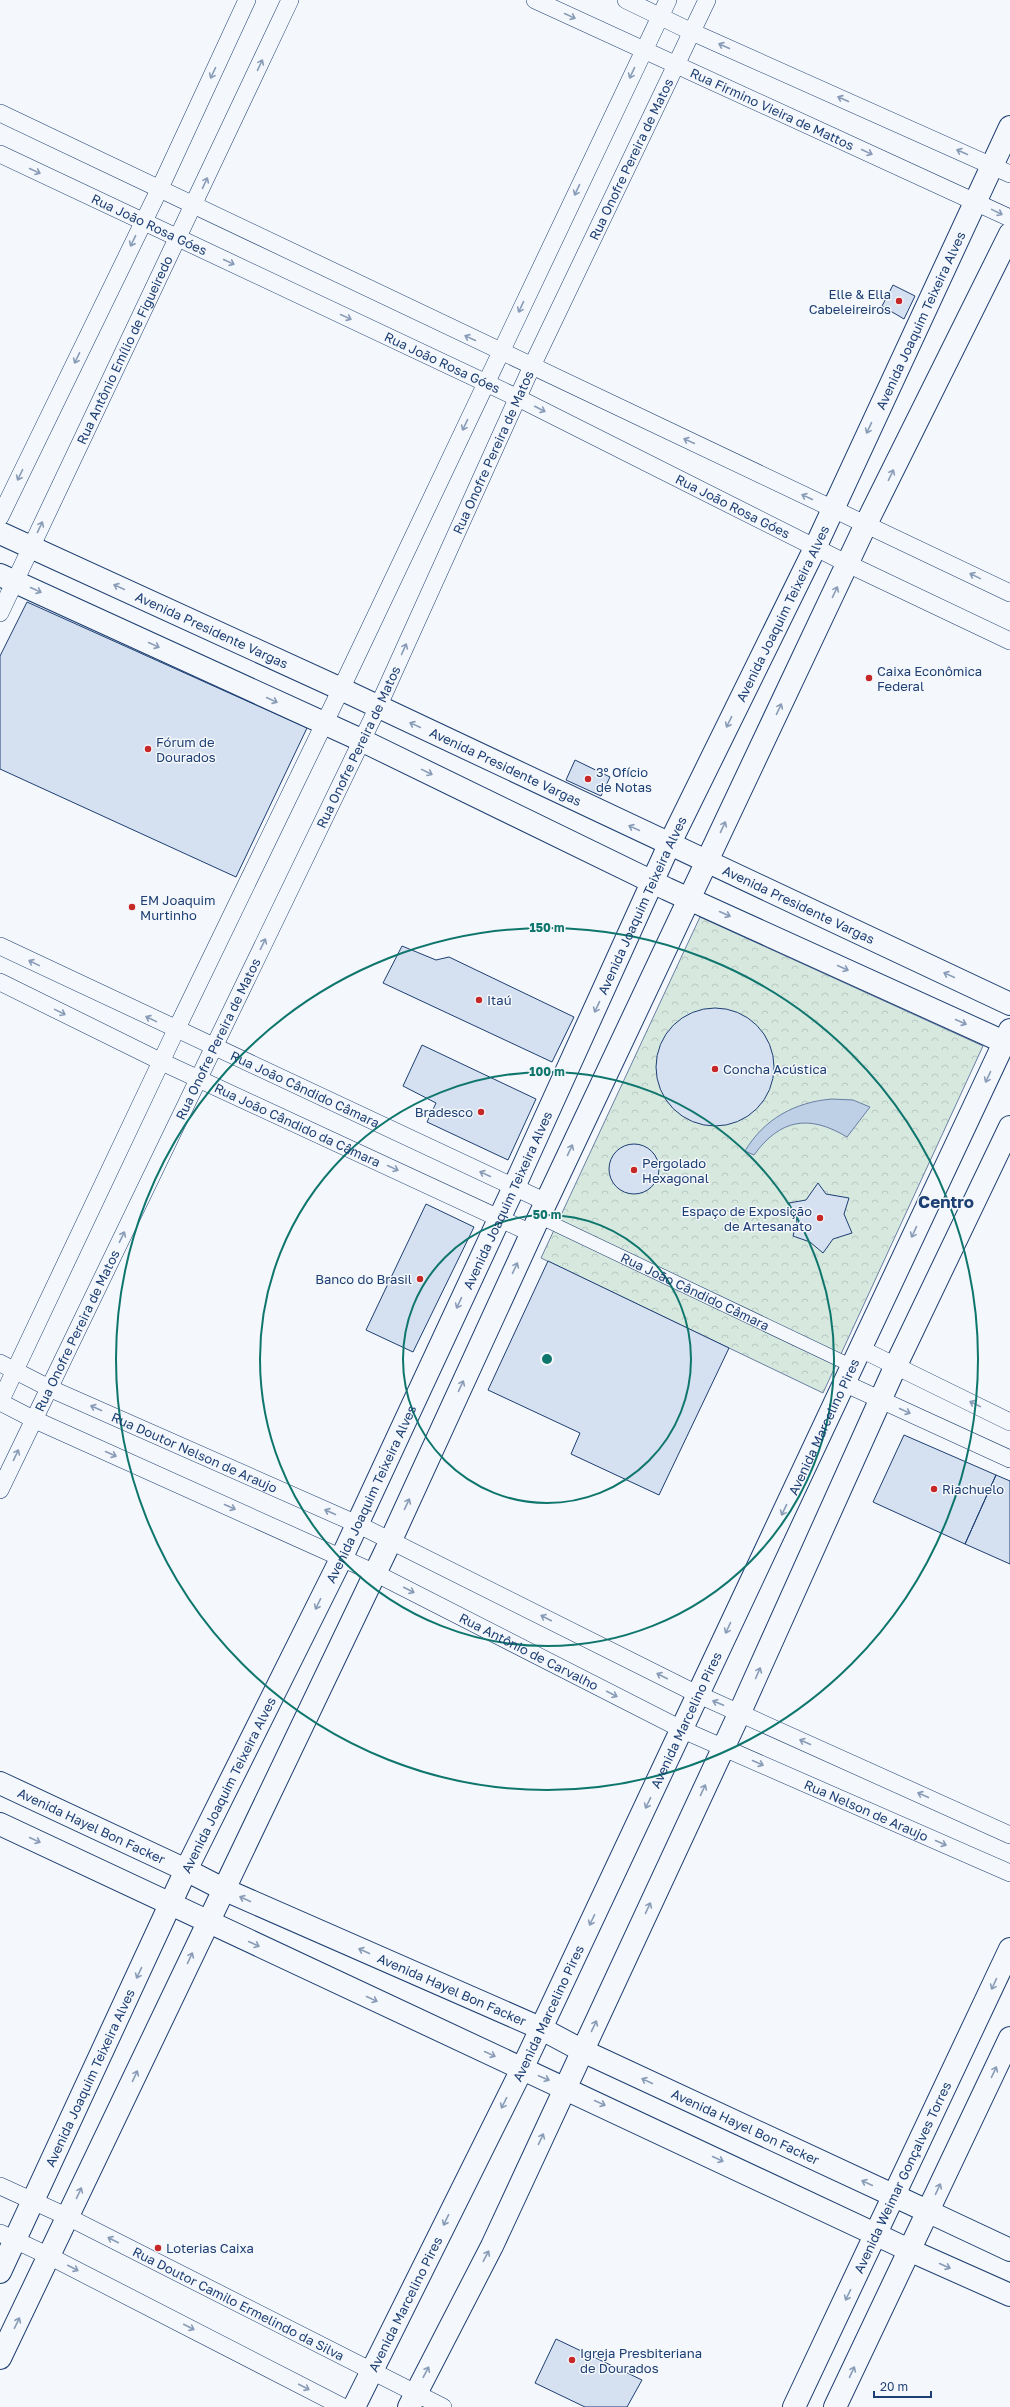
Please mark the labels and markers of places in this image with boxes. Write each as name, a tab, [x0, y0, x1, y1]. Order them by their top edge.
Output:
place label: Elle & Ella Cabeleireiros	[809, 286, 891, 317]
marker: Elle & Ella Cabeleireiros	[894, 296, 904, 306]
place label: Caixa Econômica Federal	[877, 663, 982, 694]
marker: Caixa Econômica Federal	[864, 673, 874, 683]
place label: Fórum de Dourados	[156, 734, 216, 765]
marker: Fórum de Dourados	[143, 744, 153, 754]
place label: 3° Ofício de Notas	[596, 764, 652, 795]
marker: 3° Ofício de Notas	[583, 774, 593, 784]
place label: EM Joaquim Murtinho	[140, 892, 216, 923]
marker: EM Joaquim Murtinho	[127, 902, 137, 912]
place label: Itaú	[487, 992, 512, 1008]
marker: Itaú	[474, 995, 484, 1005]
place label: Concha Acústica	[723, 1061, 827, 1077]
marker: Concha Acústica	[710, 1064, 720, 1074]
place label: Bradesco	[415, 1104, 473, 1120]
marker: Bradesco	[476, 1107, 486, 1117]
place label: Pergolado Hexagonal	[642, 1155, 709, 1186]
marker: Pergolado Hexagonal	[629, 1165, 639, 1175]
place label: Espaço de Exposição de Artesanato	[681, 1203, 812, 1234]
marker: Espaço de Exposição de Artesanato	[815, 1213, 825, 1223]
place label: Banco do Brasil	[315, 1271, 412, 1287]
marker: Banco do Brasil	[415, 1274, 425, 1284]
centre of rings	[540, 1352, 554, 1366]
place label: Riachuelo	[942, 1481, 1004, 1497]
marker: Riachuelo	[929, 1484, 939, 1494]
place label: Loterias Caixa	[166, 2240, 254, 2256]
marker: Loterias Caixa	[153, 2243, 163, 2253]
place label: Igreja Presbiteriana de Dourados	[580, 2345, 702, 2376]
marker: Igreja Presbiteriana de Dourados	[567, 2355, 577, 2365]

